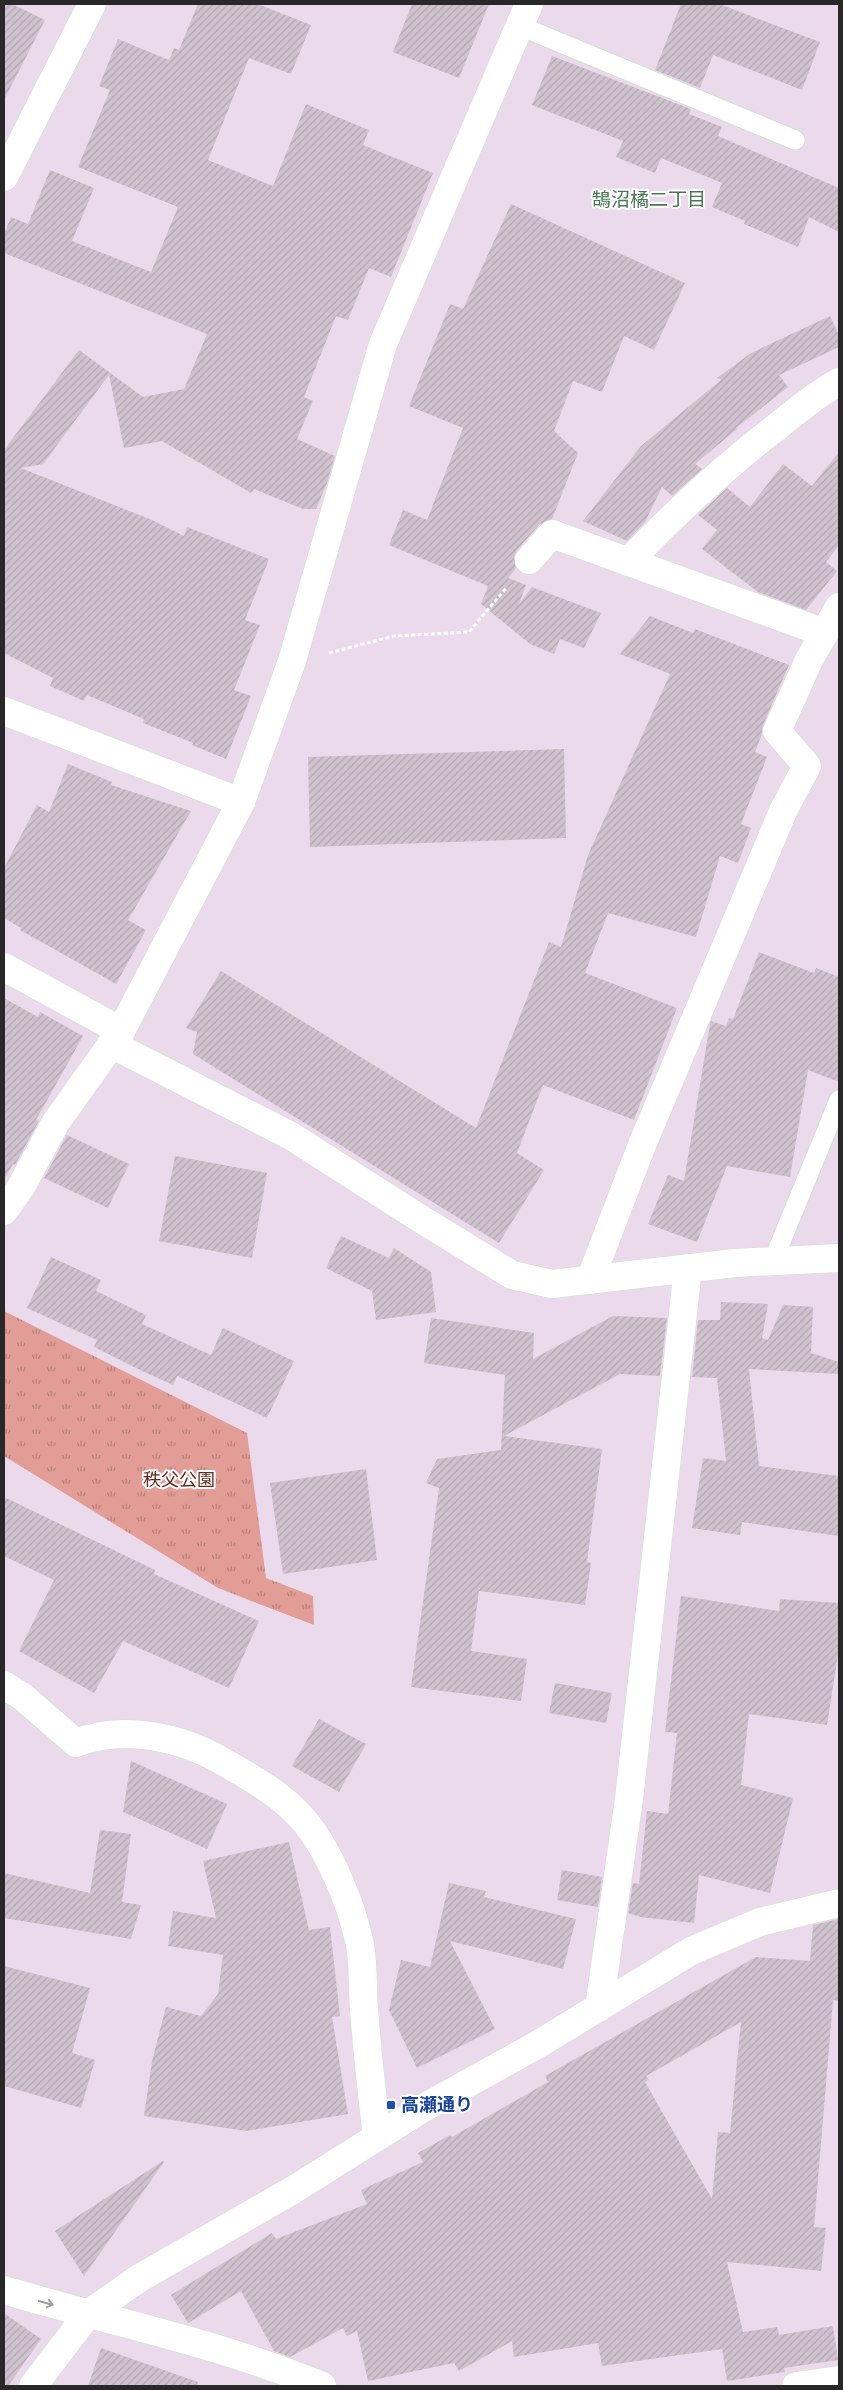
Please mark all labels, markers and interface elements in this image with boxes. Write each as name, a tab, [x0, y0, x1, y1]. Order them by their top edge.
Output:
district label: 鵠沼橘二丁目	[592, 187, 706, 210]
park label: 秩父公園	[143, 1468, 215, 1490]
place label: 高瀬通り	[401, 2093, 473, 2115]
marker: 高瀬通り	[385, 2099, 397, 2111]
one-way arrow	[37, 2298, 53, 2308]

